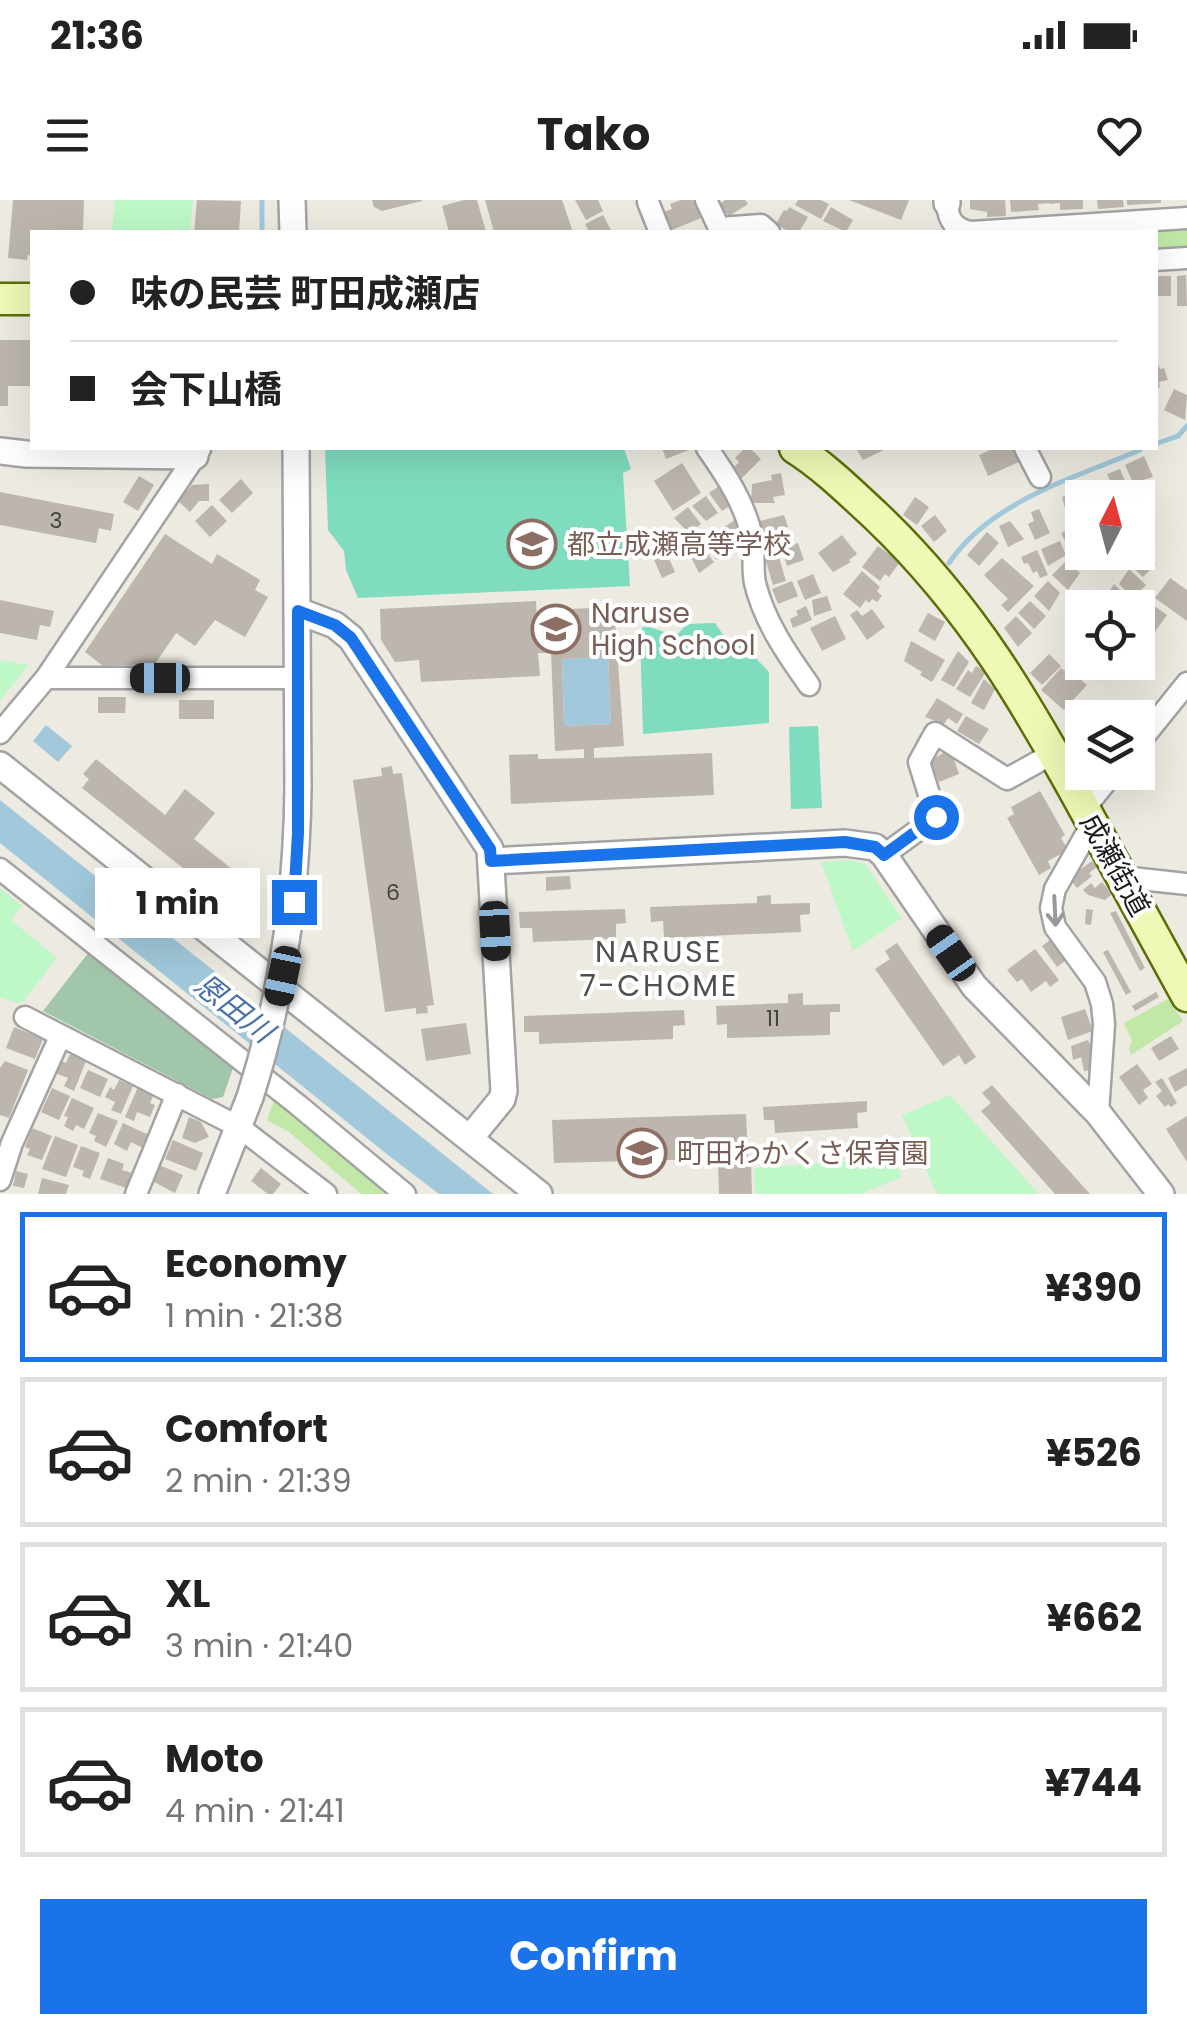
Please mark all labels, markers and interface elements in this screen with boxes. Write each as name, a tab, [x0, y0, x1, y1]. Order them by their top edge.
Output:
text: 21:36	[50, 9, 144, 62]
text: Tako	[537, 103, 650, 166]
icon: menu	[40, 108, 95, 163]
icon: heart	[1092, 108, 1147, 163]
text: 味の民芸 町田成瀬店	[130, 267, 480, 320]
text: 会下山橋	[130, 363, 282, 416]
north arrow	[1065, 480, 1155, 570]
map controls	[1065, 480, 1155, 790]
house number: 3	[50, 505, 62, 536]
school or university icon: 都立成瀬高等学校	[506, 518, 558, 570]
place label: 都立成瀬高等学校	[567, 525, 791, 564]
button: locate	[1065, 590, 1155, 680]
place label: Naruse High School	[591, 594, 756, 665]
school or university icon: Naruse High School	[530, 603, 582, 655]
car	[130, 663, 190, 693]
button: layers	[1065, 700, 1155, 790]
route start	[914, 795, 959, 840]
street label: 成瀬街道	[1071, 807, 1159, 923]
callout: 1 min	[94, 867, 259, 937]
house number: 6	[386, 877, 400, 908]
text: 1 min	[136, 880, 219, 925]
route end	[272, 880, 317, 925]
one-way arrow	[1046, 894, 1065, 927]
car	[478, 900, 512, 962]
car	[922, 920, 980, 986]
district label: NARUSE 7-CHOME	[579, 930, 739, 1007]
car	[262, 944, 304, 1008]
water label: 恩田川	[185, 963, 285, 1054]
house number: 11	[766, 1003, 780, 1034]
school or university icon: 町田わかくさ保育園	[616, 1127, 668, 1179]
place label: 町田わかくさ保育園	[677, 1134, 929, 1173]
text: Economy	[165, 1237, 347, 1290]
icon: car	[45, 1242, 135, 1332]
text: ¥390	[1045, 1261, 1142, 1314]
text: 1 min · 21:38	[165, 1293, 343, 1338]
text: Comfort	[165, 1402, 328, 1455]
icon: car	[45, 1407, 135, 1497]
text: ¥526	[1046, 1426, 1142, 1479]
text: 2 min · 21:39	[165, 1458, 352, 1503]
text: XL	[165, 1567, 210, 1620]
icon: car	[45, 1572, 135, 1662]
text: ¥662	[1046, 1591, 1142, 1644]
text: 3 min · 21:40	[165, 1623, 353, 1668]
text: Moto	[165, 1732, 264, 1785]
icon: car	[45, 1737, 135, 1827]
text: ¥744	[1045, 1756, 1142, 1809]
text: 4 min · 21:41	[165, 1788, 345, 1833]
button: Confirm	[40, 1899, 1147, 2014]

